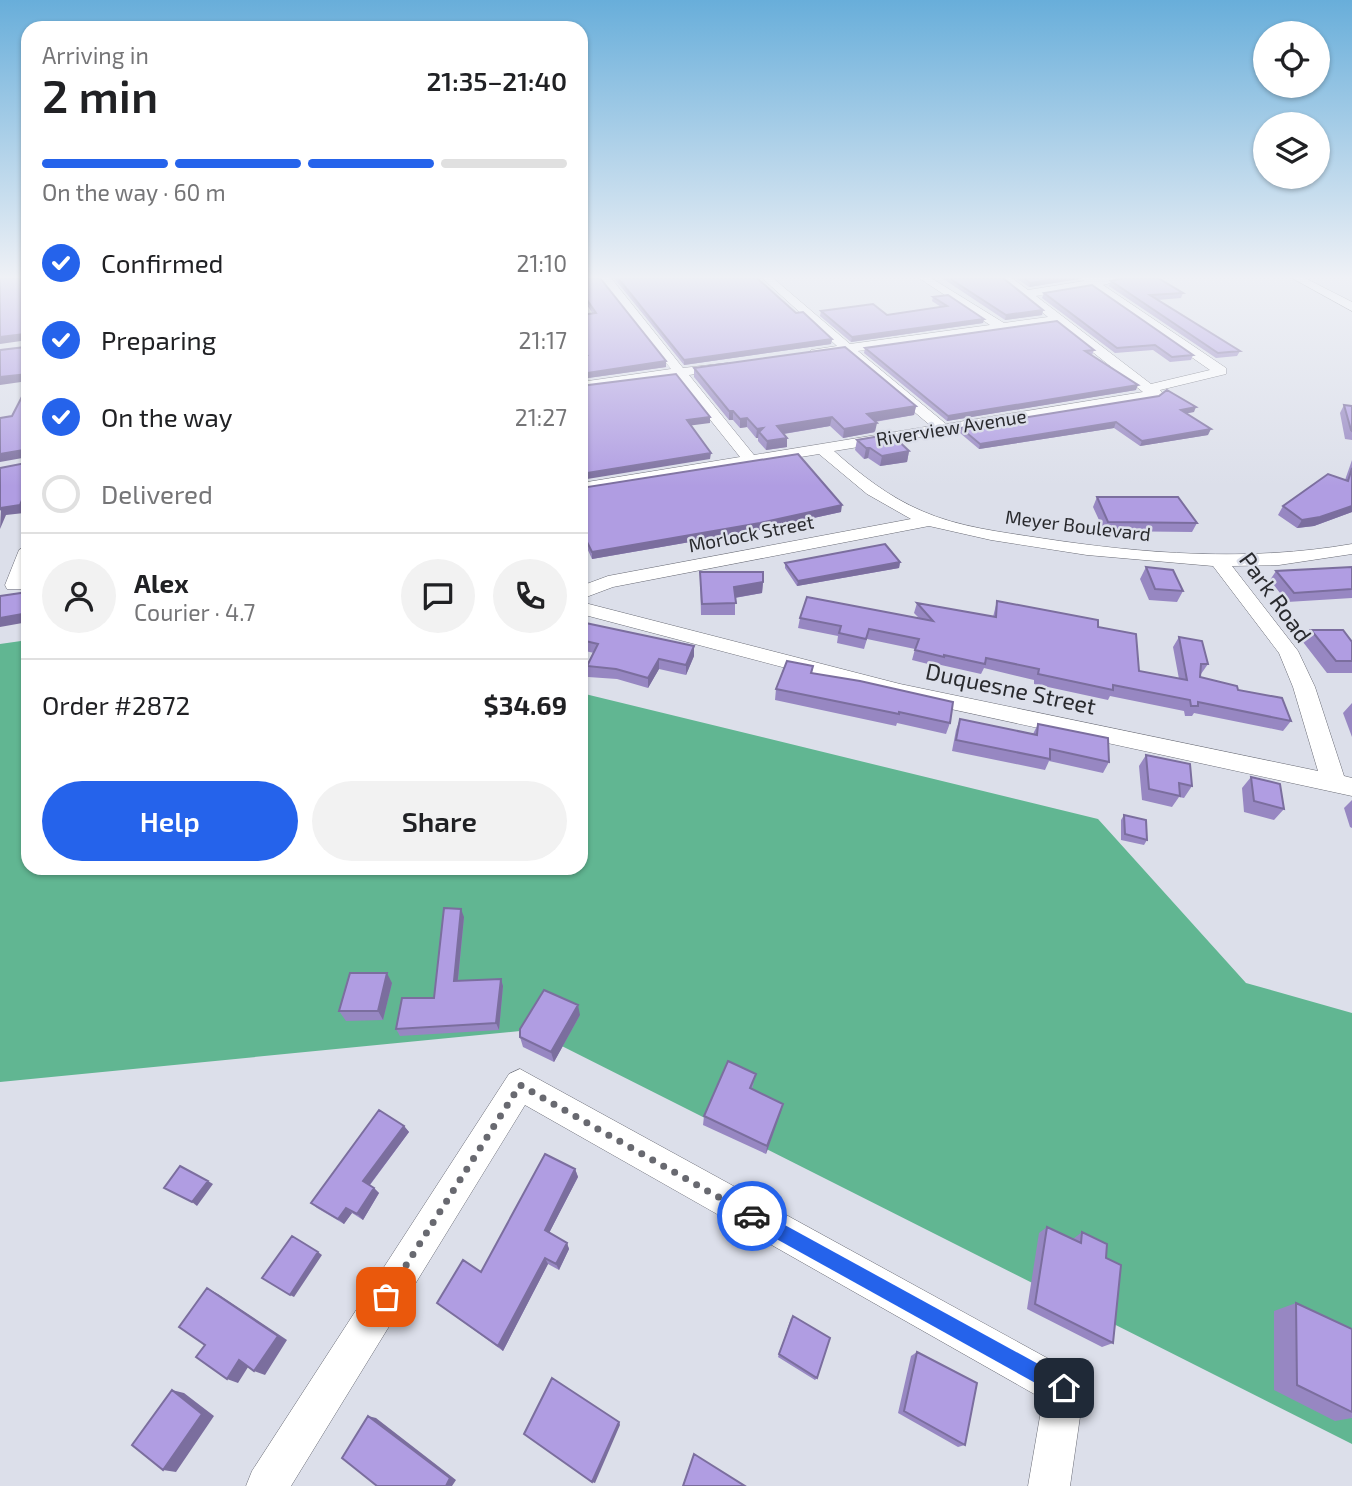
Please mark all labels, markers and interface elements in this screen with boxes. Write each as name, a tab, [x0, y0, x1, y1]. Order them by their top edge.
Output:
map controls	[1253, 21, 1330, 189]
button: locate	[1253, 21, 1330, 98]
text: Arriving in	[42, 41, 149, 69]
text: 21:35–21:40	[426, 65, 567, 96]
text: 2 min	[42, 67, 158, 122]
button: layers	[1253, 112, 1330, 189]
text: On the way · 60 m	[42, 178, 226, 206]
icon: check	[42, 244, 80, 282]
text: Confirmed	[101, 247, 224, 278]
text: 21:10	[516, 249, 567, 277]
icon: check	[42, 321, 80, 359]
text: Preparing	[101, 324, 216, 355]
text: 21:17	[519, 326, 567, 354]
icon: check	[42, 398, 80, 436]
text: On the way	[101, 401, 232, 432]
text: 21:27	[515, 403, 567, 431]
street label: Riverview Avenue	[874, 404, 1028, 450]
text: Delivered	[101, 478, 213, 509]
street label: Meyer Boulevard	[1004, 505, 1152, 545]
street label: Morlock Street	[686, 510, 816, 556]
street label: Park Road	[1234, 546, 1318, 648]
button: person	[42, 559, 116, 633]
button: chat	[401, 559, 475, 633]
button: phone	[493, 559, 567, 633]
text: Alex	[134, 567, 189, 598]
text: Courier · 4.7	[134, 598, 255, 626]
street label: Duquesne Street	[923, 656, 1099, 720]
text: Order #2872	[42, 689, 190, 720]
text: $34.69	[484, 689, 567, 720]
button: Help	[42, 781, 298, 861]
button: Share	[312, 781, 567, 861]
courier	[717, 1181, 787, 1251]
icon: car	[733, 1197, 771, 1235]
pin	[356, 1267, 416, 1327]
icon: bag	[367, 1278, 405, 1316]
pin	[1034, 1358, 1094, 1418]
icon: home	[1045, 1369, 1083, 1407]

